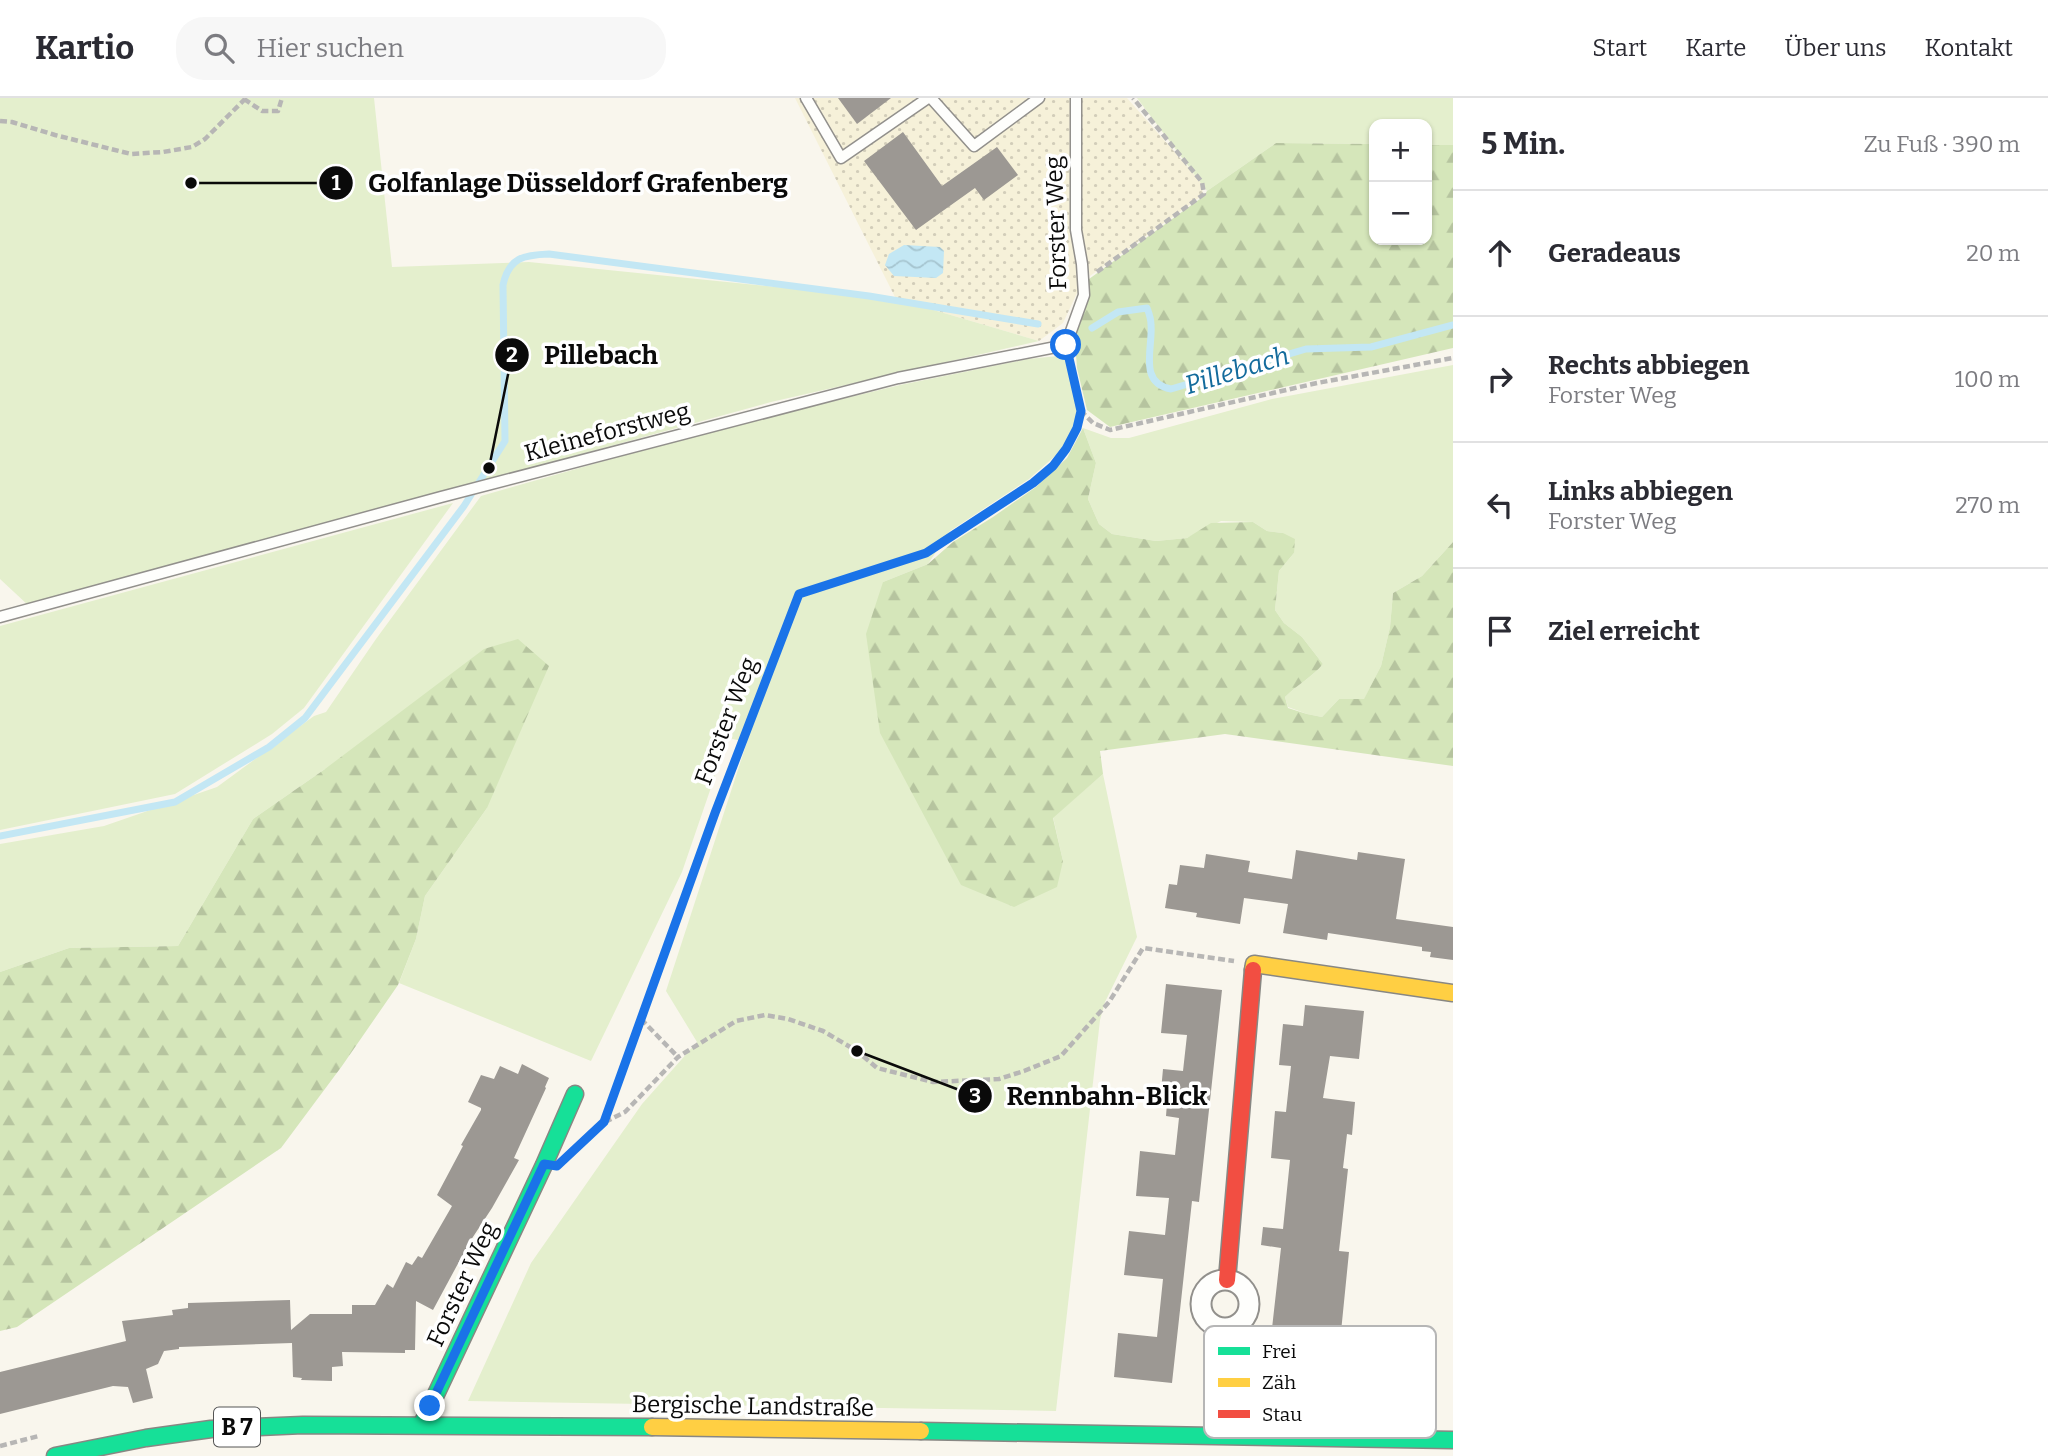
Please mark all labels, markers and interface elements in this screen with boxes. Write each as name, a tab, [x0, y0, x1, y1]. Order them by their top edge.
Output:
search box	[176, 17, 666, 80]
text: Kartio	[35, 28, 134, 68]
icon: search	[200, 29, 238, 67]
text: Hier suchen	[256, 33, 404, 64]
text: Start	[1592, 34, 1647, 62]
text: Karte	[1685, 34, 1747, 62]
text: Über uns	[1785, 34, 1887, 62]
text: Kontakt	[1925, 34, 2013, 62]
map controls	[1369, 119, 1432, 245]
button: +	[1369, 119, 1432, 182]
text: 5 Min.	[1481, 126, 1565, 162]
text: Zu Fuß · 390 m	[1864, 130, 2020, 158]
street label: Forster Weg	[1040, 155, 1072, 291]
callout: Golfanlage Düsseldorf Grafenberg	[319, 159, 802, 206]
text: Golfanlage Düsseldorf Grafenberg	[368, 168, 788, 199]
text: 1	[331, 170, 341, 196]
button: −	[1369, 182, 1432, 245]
icon: ahead	[1481, 234, 1519, 272]
text: Geradeaus	[1548, 238, 1681, 269]
text: 20 m	[1966, 239, 2020, 267]
route start	[1050, 329, 1081, 360]
callout: Pillebach	[495, 331, 672, 378]
text: Pillebach	[544, 340, 659, 371]
water label: Pillebach	[1181, 340, 1293, 401]
text: 2	[506, 342, 518, 368]
text: Rechts abbiegen	[1548, 350, 1750, 381]
icon: right	[1481, 360, 1519, 398]
text: 100 m	[1955, 365, 2020, 393]
text: Forster Weg	[1548, 381, 1677, 409]
street label: Kleineforstweg	[521, 396, 693, 468]
text: Links abbiegen	[1548, 476, 1733, 507]
icon: left	[1481, 486, 1519, 524]
text: 270 m	[1955, 491, 2020, 519]
text: Forster Weg	[1548, 507, 1677, 535]
icon: arrive	[1481, 612, 1519, 650]
text: Ziel erreicht	[1548, 616, 1700, 647]
street label: Forster Weg	[689, 653, 763, 789]
callout: Rennbahn-Blick	[958, 1072, 1222, 1119]
text: Rennbahn-Blick	[1007, 1081, 1208, 1112]
text: 3	[969, 1083, 981, 1109]
street label: Forster Weg	[421, 1217, 503, 1351]
legend	[1204, 1326, 1436, 1438]
text: Frei	[1262, 1340, 1297, 1363]
text: Zäh	[1262, 1371, 1296, 1394]
route end	[414, 1390, 445, 1421]
street label: Bergische Landstraße	[632, 1390, 874, 1422]
text: Stau	[1262, 1403, 1302, 1426]
road number: B 7	[214, 1408, 260, 1446]

